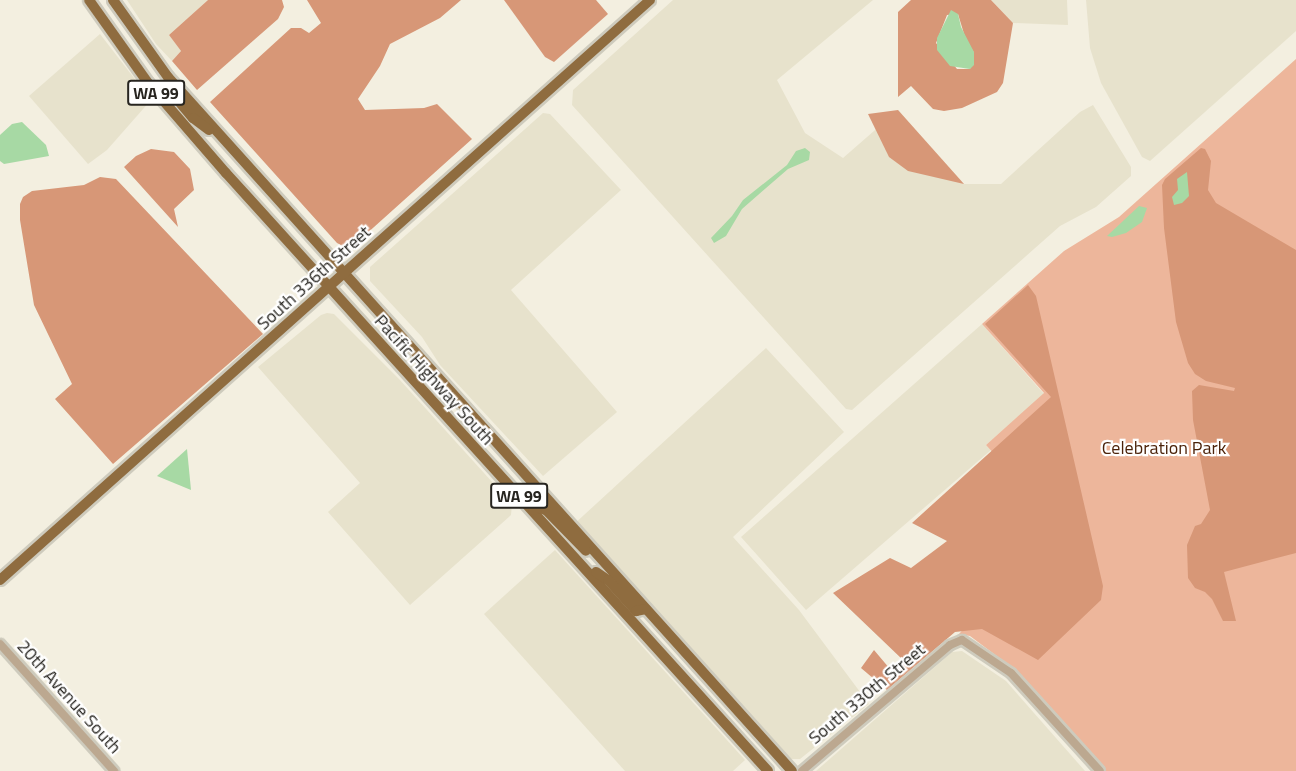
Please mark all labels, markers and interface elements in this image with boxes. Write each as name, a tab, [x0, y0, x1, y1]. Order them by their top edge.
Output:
road number: WA 99	[126, 80, 186, 106]
street label: South 336th Street	[253, 221, 375, 335]
street label: Pacific Highway South	[370, 310, 498, 450]
park label: Celebration Park	[1102, 437, 1226, 459]
road number: WA 99	[489, 483, 549, 509]
street label: 20th Avenue South	[12, 636, 126, 758]
street label: South 330th Street	[804, 639, 930, 749]

